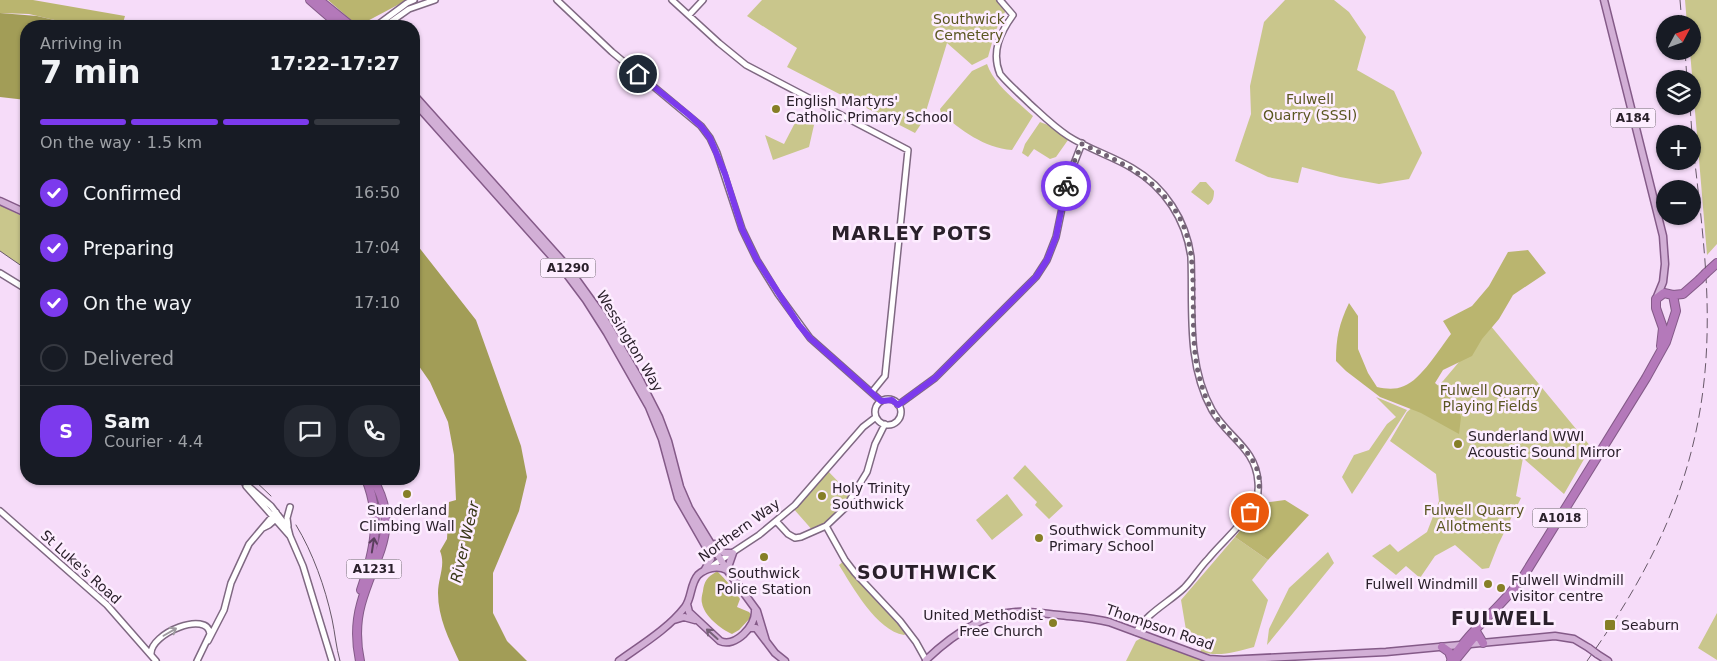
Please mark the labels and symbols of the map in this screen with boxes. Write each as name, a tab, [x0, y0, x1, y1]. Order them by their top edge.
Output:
park label: Southwick Cemetery	[933, 11, 1006, 43]
north arrow	[1656, 15, 1701, 60]
pin	[617, 53, 659, 95]
park label: Fulwell Quarry (SSSI)	[1263, 91, 1357, 123]
place label: English Martyrs' Catholic Primary School	[786, 93, 952, 125]
marker: English Martyrs' Catholic Primary School	[770, 103, 782, 115]
road number: A184	[1610, 109, 1656, 128]
courier	[1041, 161, 1091, 211]
district label: MARLEY POTS	[831, 222, 993, 244]
road number: A1290	[540, 258, 596, 278]
street label: Wessington Way	[594, 288, 666, 394]
park label: Fulwell Quarry Playing Fields	[1440, 382, 1540, 414]
place label: Sunderland WWI Acoustic Sound Mirror	[1468, 428, 1621, 460]
marker: Sunderland WWI Acoustic Sound Mirror	[1452, 438, 1464, 450]
place label: Holy Trinity Southwick	[832, 480, 910, 512]
marker: Sunderland Climbing Wall	[401, 488, 413, 500]
marker: Holy Trinity Southwick	[816, 490, 828, 502]
pin	[1229, 491, 1271, 533]
street label: Northern Way	[695, 495, 783, 565]
water label: River Wear	[447, 499, 483, 584]
place label: Sunderland Climbing Wall	[359, 502, 455, 534]
park label: Fulwell Quarry Allotments	[1424, 502, 1524, 534]
road number: A1018	[1532, 508, 1588, 528]
place label: Southwick Community Primary School	[1049, 522, 1206, 554]
street label: St Luke's Road	[38, 527, 124, 607]
marker: Southwick Community Primary School	[1033, 532, 1045, 544]
one-way arrow	[369, 537, 379, 553]
marker: Southwick Police Station	[758, 551, 770, 563]
road number: A1231	[346, 560, 402, 578]
district label: SOUTHWICK	[857, 561, 997, 583]
place label: Southwick Police Station	[717, 565, 811, 597]
place label: Fulwell Windmill visitor centre	[1511, 572, 1624, 604]
place label: Fulwell Windmill	[1365, 576, 1478, 592]
marker: Fulwell Windmill	[1482, 578, 1494, 590]
marker: Fulwell Windmill visitor centre	[1495, 582, 1507, 594]
street label: Thompson Road	[1103, 601, 1216, 653]
place label: United Methodist Free Church	[923, 607, 1043, 639]
district label: FULWELL	[1451, 607, 1555, 629]
marker: United Methodist Free Church	[1047, 617, 1059, 629]
place label: Seaburn	[1621, 617, 1679, 633]
marker: Seaburn	[1603, 618, 1617, 632]
one-way arrow	[163, 627, 177, 637]
one-way arrow	[706, 628, 719, 640]

